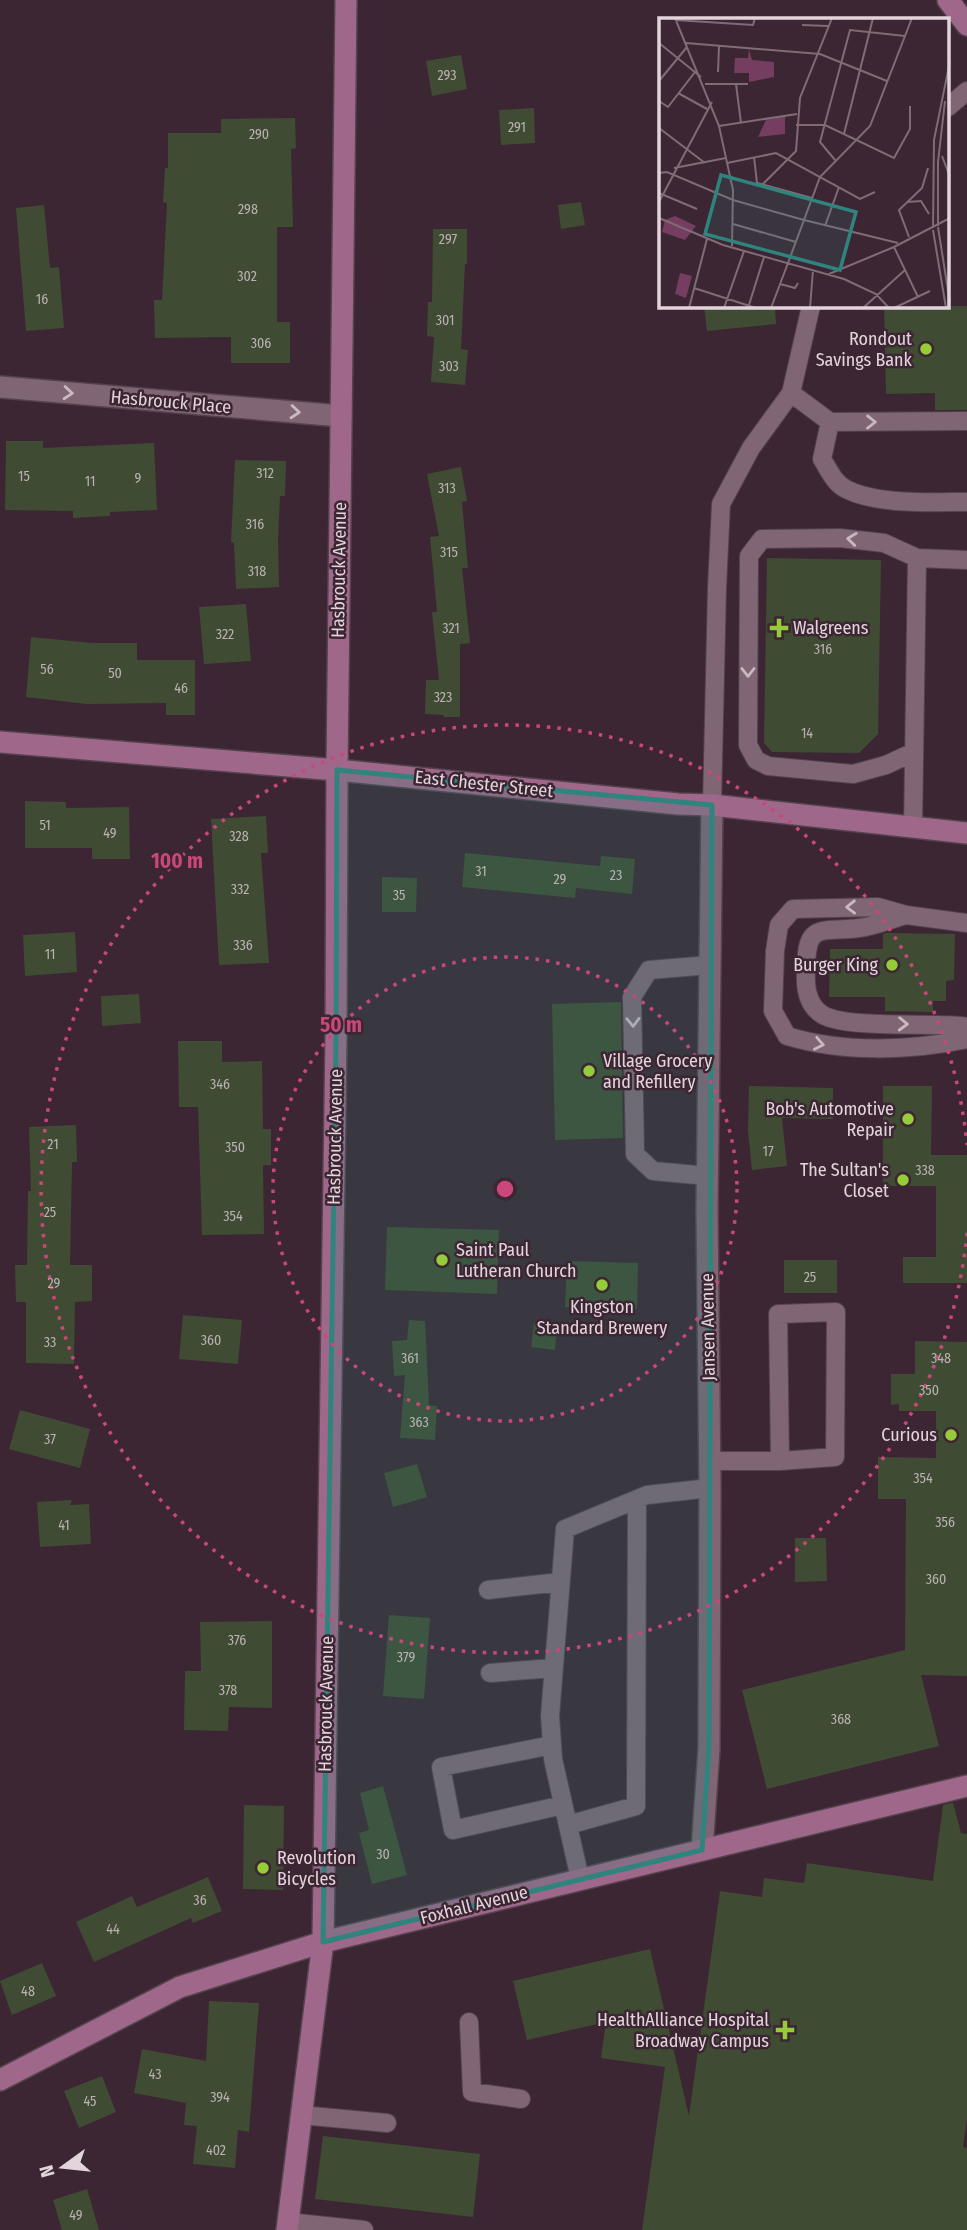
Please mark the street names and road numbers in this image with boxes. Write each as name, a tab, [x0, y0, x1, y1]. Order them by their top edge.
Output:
street label: Hasbrouck Place	[110, 386, 232, 418]
street label: Hasbrouck Avenue	[327, 502, 351, 638]
street label: East Chester Street	[414, 766, 554, 802]
street label: Hasbrouck Avenue	[323, 1069, 347, 1205]
street label: Jansen Avenue	[696, 1273, 720, 1381]
street label: Hasbrouck Avenue	[314, 1636, 338, 1772]
street label: Foxhall Avenue	[418, 1881, 530, 1929]

